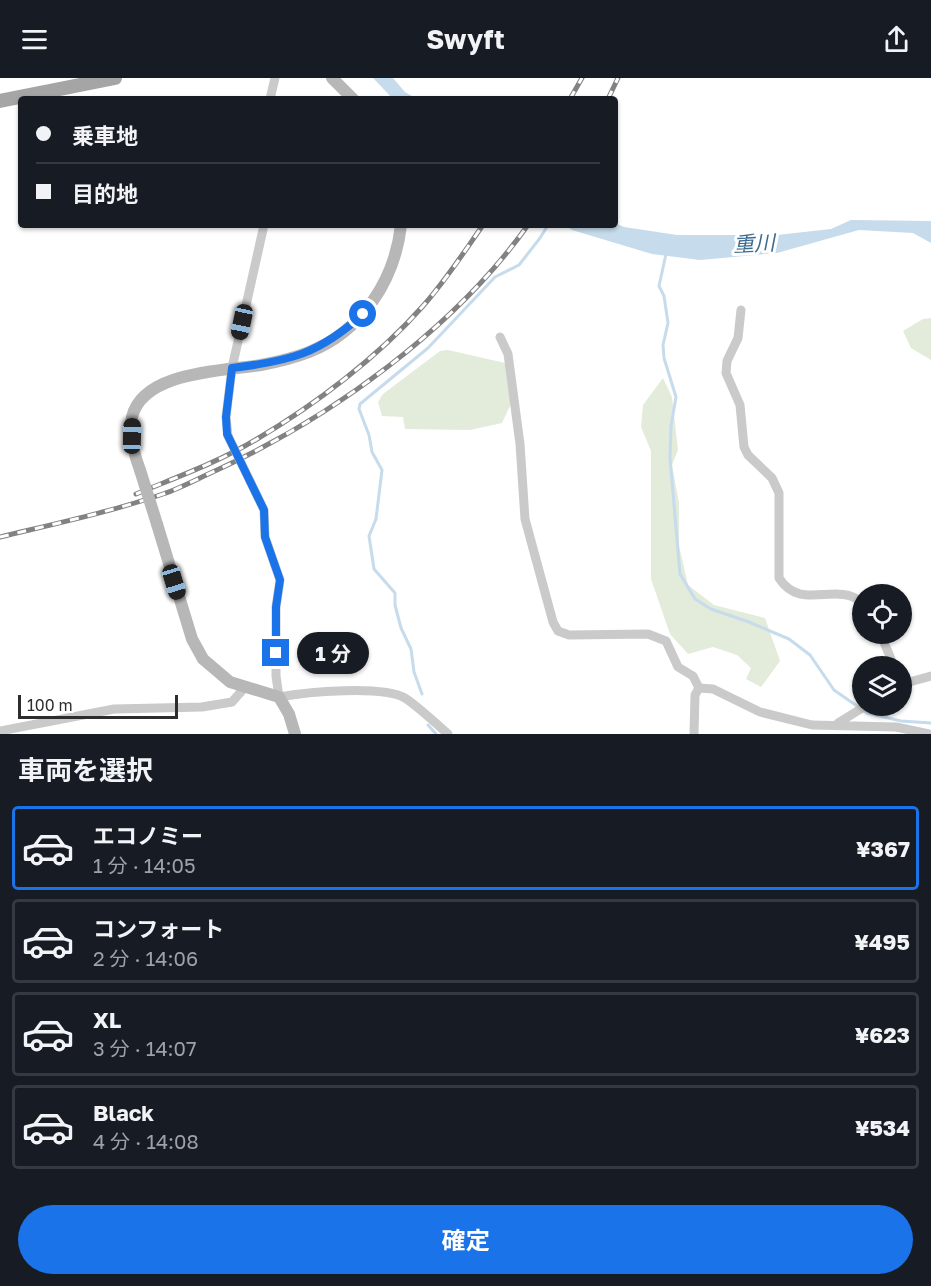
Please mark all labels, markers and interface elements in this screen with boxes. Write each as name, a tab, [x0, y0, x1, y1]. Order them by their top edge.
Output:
icon: menu	[18, 23, 51, 56]
text: Swyft	[426, 23, 505, 55]
icon: share	[880, 23, 913, 56]
text: 乗車地	[72, 122, 138, 149]
text: 目的地	[72, 180, 138, 207]
water label: 重川	[732, 229, 778, 257]
route start	[349, 300, 376, 327]
car	[229, 303, 255, 341]
car	[123, 418, 141, 454]
car	[160, 562, 188, 602]
map controls	[852, 584, 912, 716]
button: locate	[852, 584, 912, 644]
callout: 1 分	[297, 632, 369, 674]
route end	[262, 639, 289, 666]
text: 1 分	[315, 641, 351, 665]
button: layers	[852, 656, 912, 716]
scale bar	[18, 692, 178, 720]
text: 100 m	[27, 695, 73, 715]
text: 車両を選択	[18, 754, 153, 786]
icon: car	[21, 821, 75, 875]
text: エコノミー	[93, 822, 203, 849]
text: ¥367	[856, 835, 910, 862]
text: 1 分 · 14:05	[93, 853, 196, 877]
icon: car	[21, 914, 75, 968]
text: コンフォート	[93, 915, 224, 942]
text: ¥495	[854, 928, 910, 955]
text: 2 分 · 14:06	[93, 946, 198, 970]
text: XL	[93, 1006, 121, 1033]
icon: car	[21, 1007, 75, 1061]
text: ¥623	[855, 1021, 910, 1048]
text: 3 分 · 14:07	[93, 1036, 197, 1060]
text: Black	[93, 1099, 154, 1126]
icon: car	[21, 1100, 75, 1154]
text: ¥534	[855, 1114, 910, 1141]
text: 4 分 · 14:08	[93, 1129, 199, 1153]
button: 確定	[18, 1205, 913, 1274]

